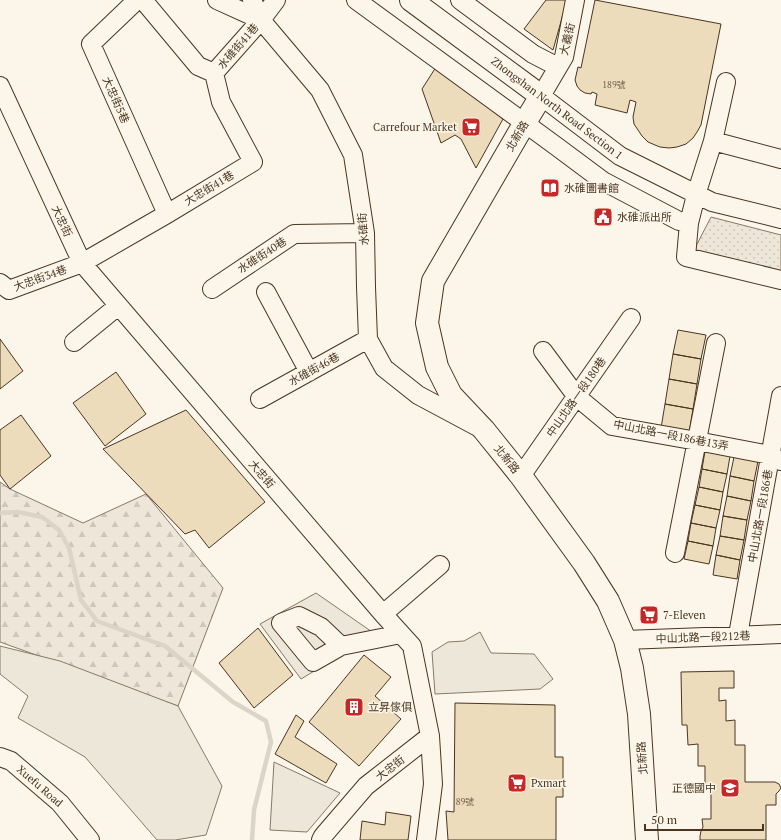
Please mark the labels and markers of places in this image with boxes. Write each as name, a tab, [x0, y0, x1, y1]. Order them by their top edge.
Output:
supermarket icon: Carrefour Market	[460, 116, 482, 138]
place label: Carrefour Market	[373, 120, 457, 134]
library icon: 水碓圖書館	[539, 177, 561, 199]
place label: 水碓圖書館	[564, 181, 619, 195]
public building icon: 水碓派出所	[592, 206, 614, 228]
place label: 水碓派出所	[617, 210, 672, 224]
supermarket icon: 7-Eleven	[638, 604, 660, 626]
place label: 7-Eleven	[663, 608, 706, 622]
building icon: 立昇傢俱	[343, 696, 365, 718]
place label: 立昇傢俱	[368, 700, 412, 714]
supermarket icon: Pxmart	[506, 772, 528, 794]
place label: Pxmart	[531, 776, 566, 790]
school or university icon: 正德國中	[719, 777, 741, 799]
place label: 正德國中	[672, 781, 716, 795]

